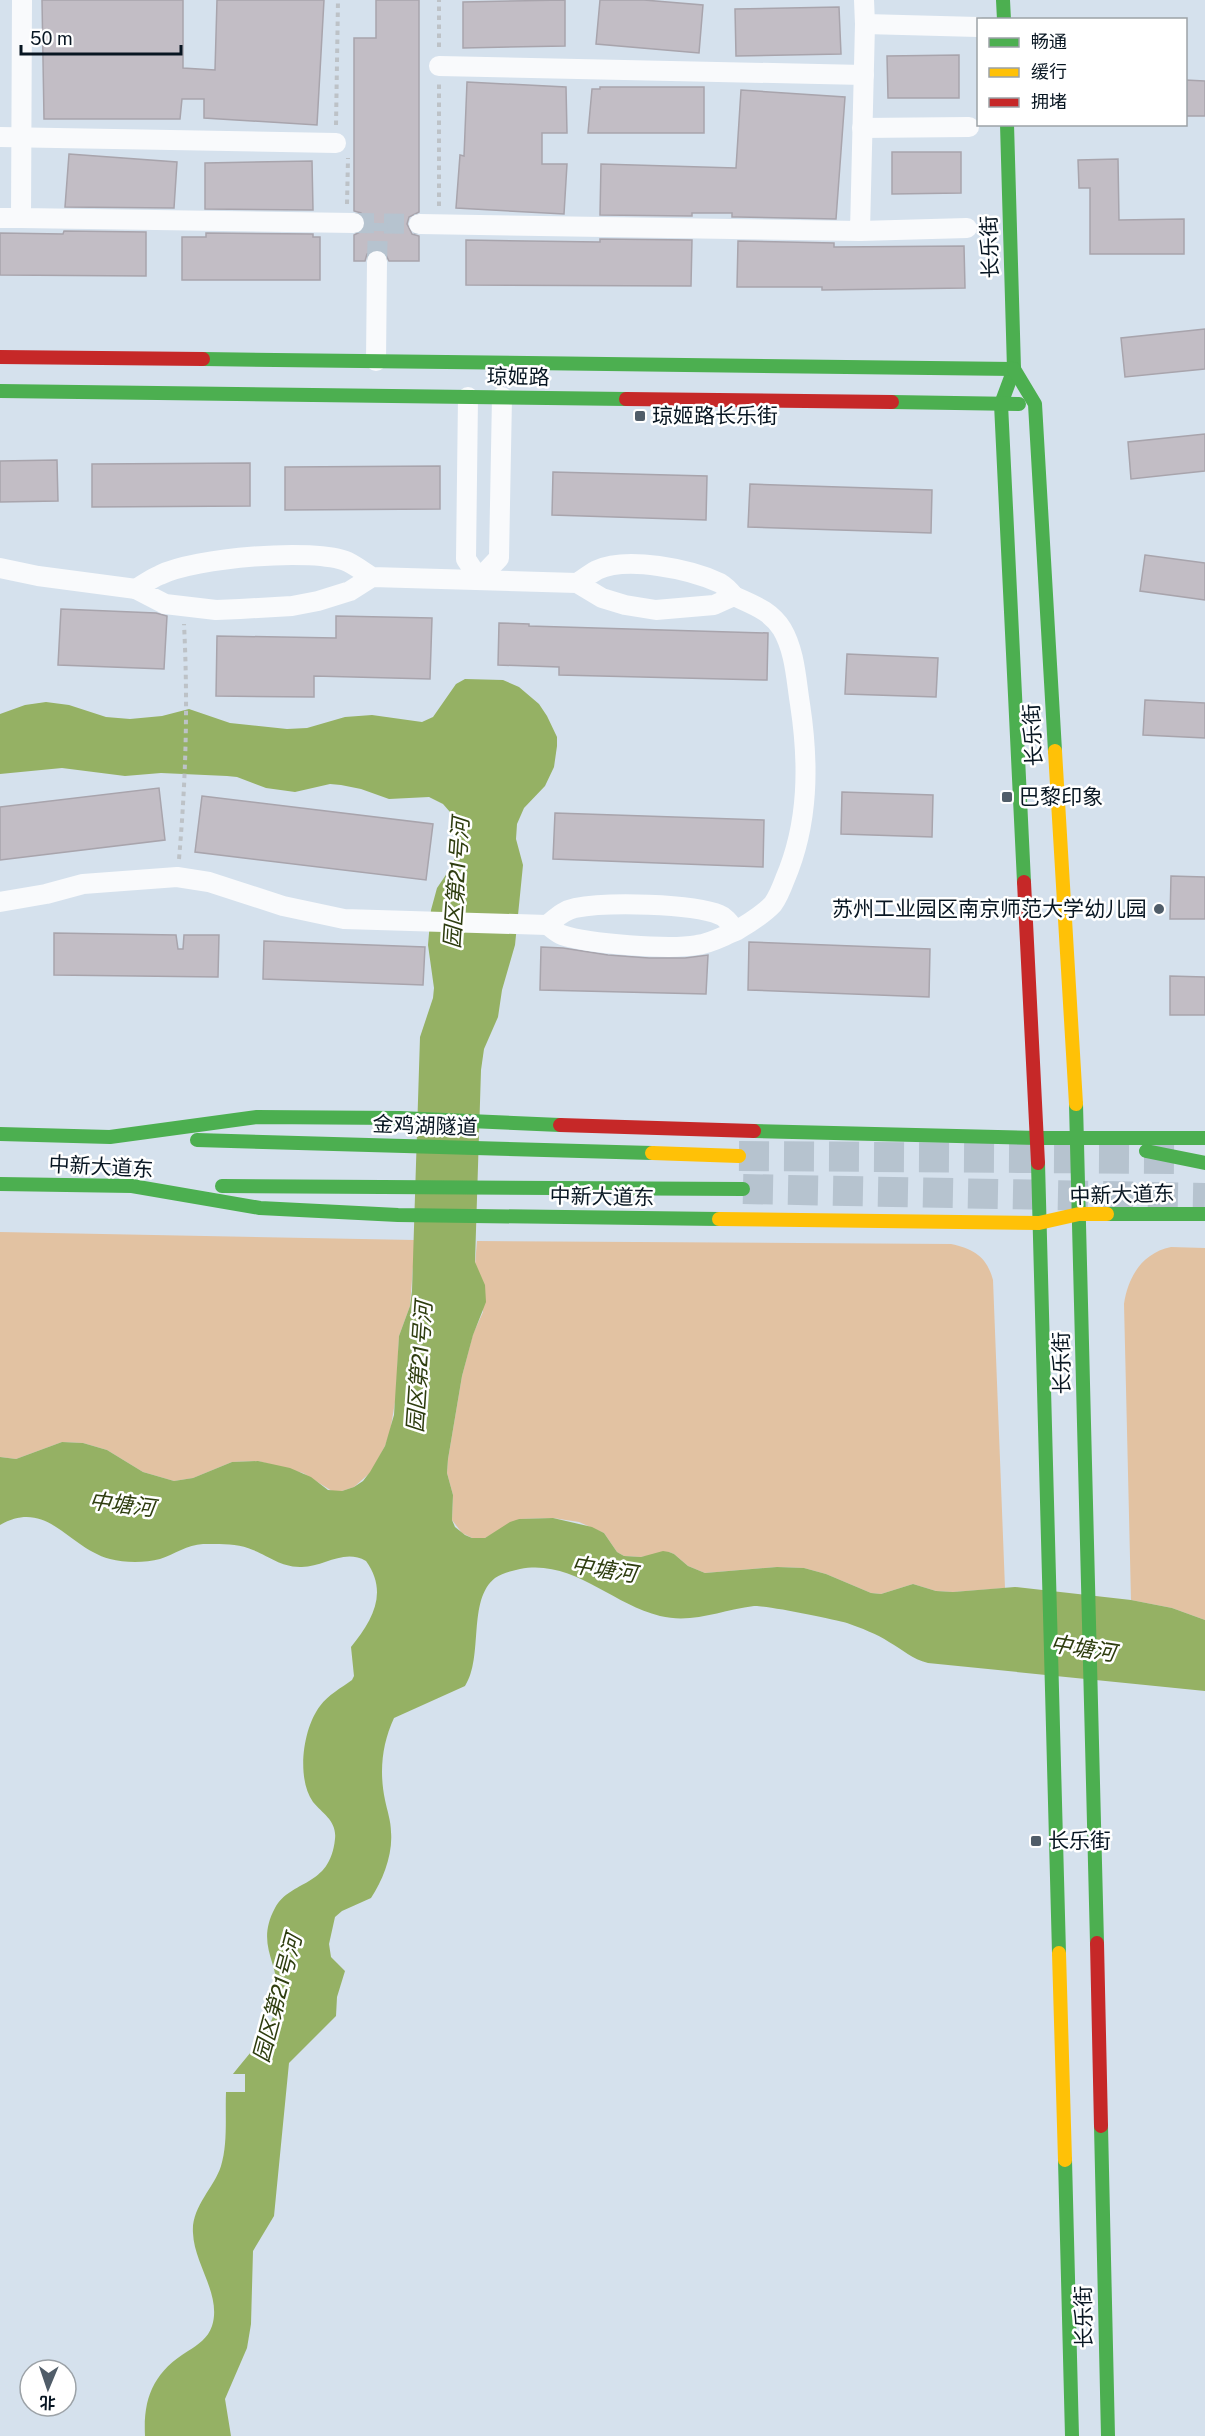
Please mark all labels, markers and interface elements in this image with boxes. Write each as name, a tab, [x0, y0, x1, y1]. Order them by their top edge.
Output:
scale bar	[21, 18, 182, 56]
legend	[977, 18, 1187, 126]
text: 50 m	[30, 28, 73, 49]
text: 畅通	[1031, 31, 1067, 52]
text: 缓行	[1031, 61, 1067, 82]
text: 拥堵	[1031, 91, 1067, 112]
street label: 长乐街	[976, 215, 1003, 279]
street label: 琼姬路	[486, 363, 550, 390]
place label: 琼姬路长乐街	[652, 403, 778, 428]
marker: 琼姬路长乐街	[633, 409, 647, 423]
street label: 长乐街	[1018, 703, 1047, 767]
place label: 巴黎印象	[1019, 784, 1103, 809]
marker: 巴黎印象	[1000, 790, 1014, 804]
water label: 园区第21号河	[438, 813, 474, 949]
place label: 苏州工业园区南京师范大学幼儿园	[832, 896, 1147, 921]
marker: 苏州工业园区南京师范大学幼儿园	[1152, 902, 1166, 916]
street label: 金鸡湖隧道	[372, 1111, 478, 1140]
street label: 中新大道东	[48, 1151, 154, 1182]
street label: 中新大道东	[1069, 1180, 1175, 1209]
street label: 中新大道东	[549, 1183, 655, 1210]
water label: 园区第21号河	[401, 1297, 437, 1433]
street label: 长乐街	[1048, 1331, 1075, 1395]
water label: 中塘河	[88, 1487, 160, 1521]
water label: 中塘河	[569, 1551, 643, 1588]
water label: 中塘河	[1048, 1630, 1122, 1667]
place label: 长乐街	[1048, 1828, 1111, 1853]
marker: 长乐街	[1029, 1834, 1043, 1848]
water label: 园区第21号河	[247, 1927, 308, 2065]
street label: 长乐街	[1070, 2285, 1097, 2349]
north arrow	[18, 2358, 78, 2418]
text: 北	[39, 2393, 56, 2412]

